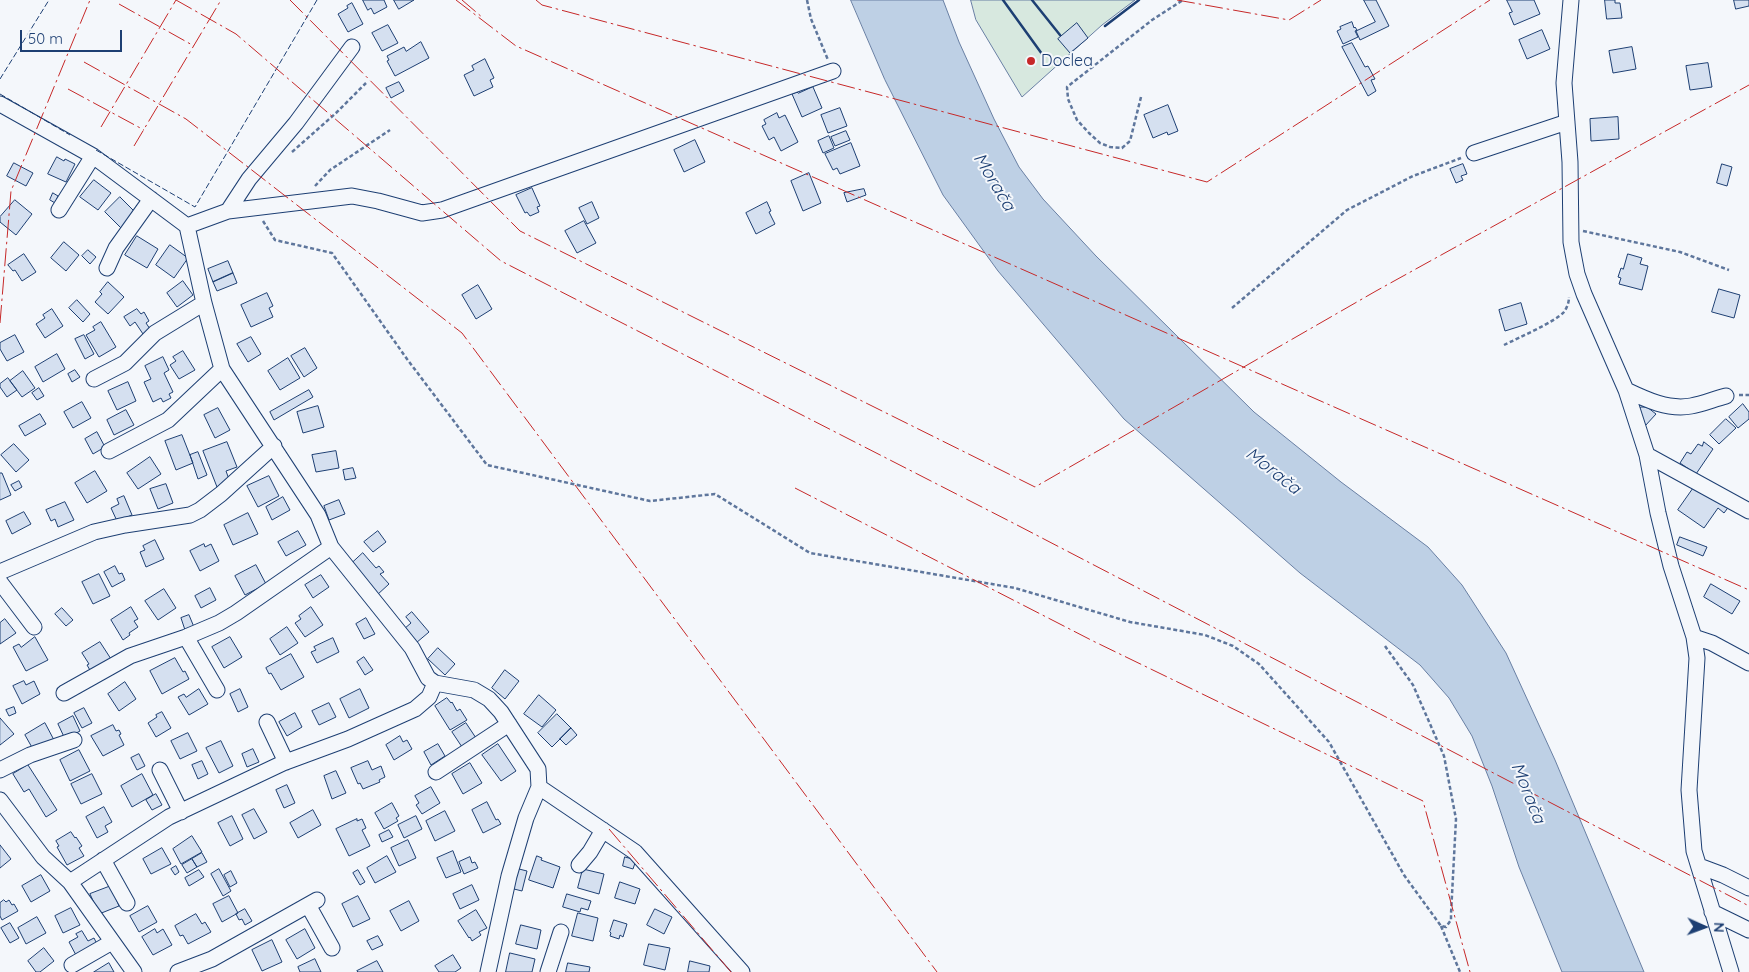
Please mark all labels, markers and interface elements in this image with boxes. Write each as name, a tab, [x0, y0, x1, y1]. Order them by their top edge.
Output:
scale bar	[22, 20, 125, 52]
text: 50 m	[28, 29, 63, 48]
place label: Doclea	[1041, 51, 1093, 71]
marker: Doclea	[1025, 55, 1037, 67]
water label: Morača	[968, 149, 1020, 215]
water label: Morača	[1241, 443, 1305, 499]
water label: Morača	[1506, 759, 1550, 827]
north arrow	[1679, 902, 1729, 952]
text: N	[1710, 922, 1728, 933]

